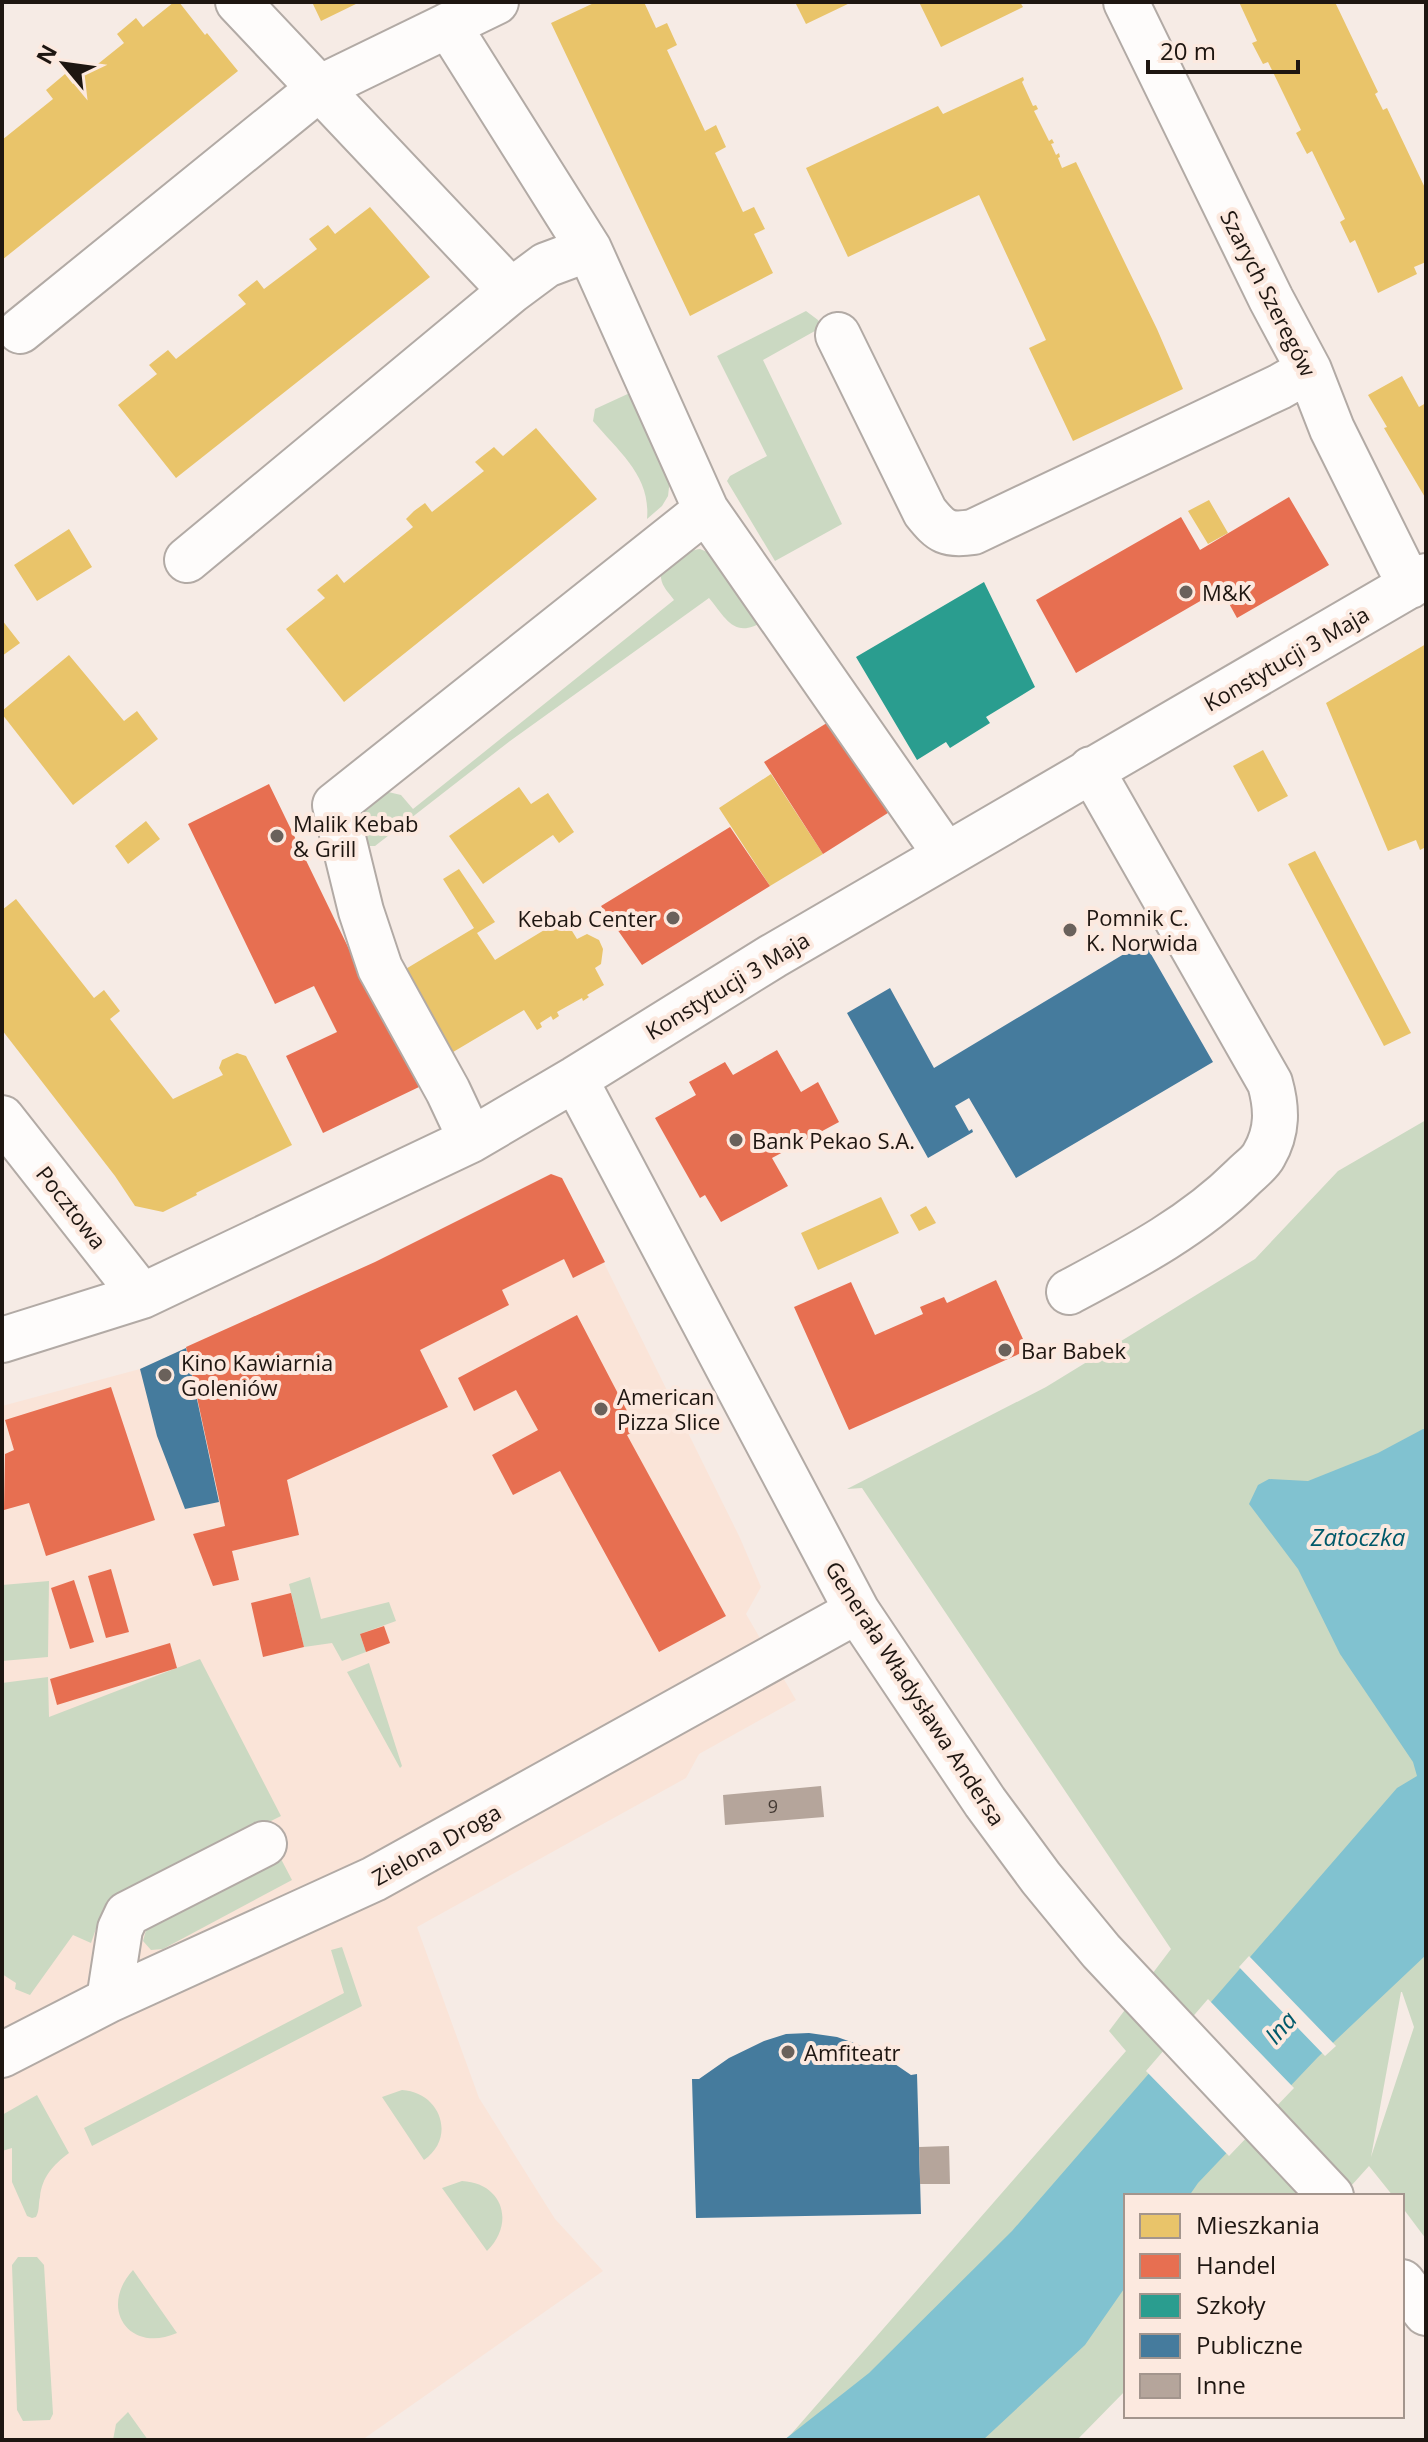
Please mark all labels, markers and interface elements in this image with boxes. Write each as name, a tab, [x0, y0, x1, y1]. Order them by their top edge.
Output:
north arrow	[24, 24, 104, 104]
scale bar	[1148, 24, 1298, 74]
text: 20 m	[1160, 34, 1216, 67]
text: N	[28, 39, 63, 69]
street label: Szarych Szeregów	[1214, 205, 1324, 381]
place label: M&K	[1202, 577, 1252, 607]
marker: M&K	[1177, 583, 1195, 601]
street label: Konstytucji 3 Maja	[1198, 598, 1374, 718]
place label: Malik Kebab & Grill	[293, 808, 418, 863]
marker: Malik Kebab & Grill	[268, 827, 286, 845]
place label: Pomnik C. K. Norwida	[1086, 902, 1198, 957]
place label: Kebab Center	[517, 903, 657, 933]
marker: Kebab Center	[664, 909, 682, 927]
marker: Pomnik C. K. Norwida	[1061, 921, 1079, 939]
street label: Konstytucji 3 Maja	[639, 924, 815, 1046]
place label: Bank Pekao S.A.	[752, 1125, 915, 1155]
marker: Bank Pekao S.A.	[727, 1131, 745, 1149]
street label: Pocztowa	[30, 1159, 114, 1255]
place label: Bar Babek	[1021, 1335, 1126, 1365]
marker: Bar Babek	[996, 1341, 1014, 1359]
place label: Kino Kawiarnia Goleniów	[181, 1347, 333, 1402]
marker: Kino Kawiarnia Goleniów	[156, 1366, 174, 1384]
place label: American Pizza Slice	[617, 1381, 720, 1436]
marker: American Pizza Slice	[592, 1400, 610, 1418]
water label: Zatoczka	[1310, 1520, 1406, 1553]
street label: Generała Władysława Andersa	[819, 1555, 1013, 1831]
house number: 9	[768, 1794, 778, 1818]
street label: Zielona Droga	[366, 1796, 506, 1892]
water label: Ina	[1256, 2003, 1304, 2051]
place label: Amfiteatr	[804, 2037, 901, 2067]
marker: Amfiteatr	[779, 2043, 797, 2061]
legend	[1124, 2194, 1404, 2418]
text: Mieszkania	[1196, 2208, 1320, 2241]
text: Handel	[1196, 2248, 1276, 2281]
text: Szkoły	[1196, 2288, 1267, 2321]
text: Publiczne	[1196, 2328, 1303, 2361]
text: Inne	[1196, 2368, 1246, 2401]

